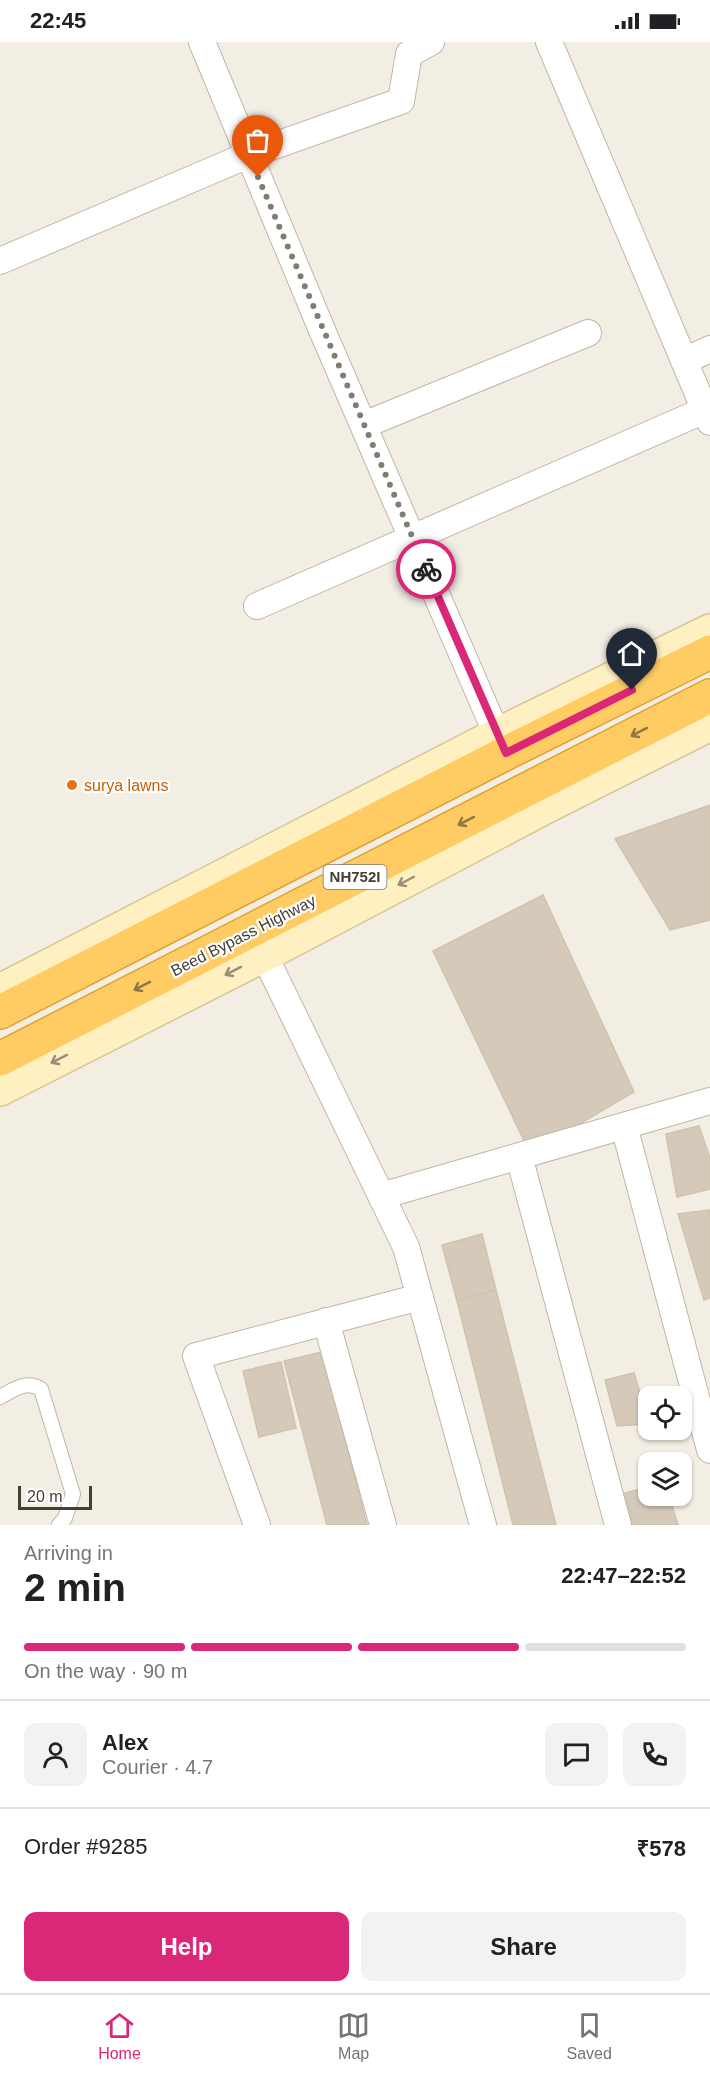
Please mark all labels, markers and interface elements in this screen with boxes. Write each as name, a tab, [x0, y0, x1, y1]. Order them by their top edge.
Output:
text: 22:45	[30, 8, 86, 33]
pin	[232, 115, 283, 177]
icon: bag	[241, 124, 274, 157]
courier	[396, 539, 456, 599]
icon: bike	[410, 553, 443, 586]
pin	[606, 628, 657, 690]
icon: home	[615, 637, 648, 670]
one-way arrow	[631, 727, 649, 738]
place label: surya lawns	[84, 777, 168, 794]
marker: surya lawns	[65, 778, 79, 792]
one-way arrow	[457, 815, 475, 827]
road number: NH752I	[324, 865, 386, 889]
one-way arrow	[397, 875, 415, 887]
street label: Beed Bypass Highway	[168, 892, 318, 979]
one-way arrow	[224, 966, 242, 977]
one-way arrow	[134, 981, 152, 992]
one-way arrow	[51, 1053, 68, 1065]
map controls	[638, 1386, 692, 1506]
button: locate	[638, 1386, 692, 1440]
button: layers	[638, 1452, 692, 1506]
scale bar	[18, 1483, 92, 1510]
text: 20 m	[27, 1488, 63, 1505]
text: Arriving in	[24, 1542, 113, 1564]
text: 22:47–22:52	[561, 1563, 686, 1588]
text: 2 min	[24, 1566, 126, 1609]
text: On the way · 90 m	[24, 1660, 187, 1682]
button: person	[24, 1723, 87, 1786]
button: chat	[545, 1723, 608, 1786]
button: phone	[623, 1723, 686, 1786]
text: Alex	[102, 1730, 148, 1755]
text: Courier · 4.7	[102, 1756, 213, 1778]
text: Order #9285	[24, 1834, 148, 1859]
text: ₹578	[637, 1836, 686, 1861]
button: Help	[24, 1912, 349, 1981]
button: Share	[361, 1912, 686, 1981]
tab: Home	[98, 2009, 141, 2063]
tab: Map	[337, 2009, 370, 2063]
tab: Saved	[566, 2009, 612, 2063]

